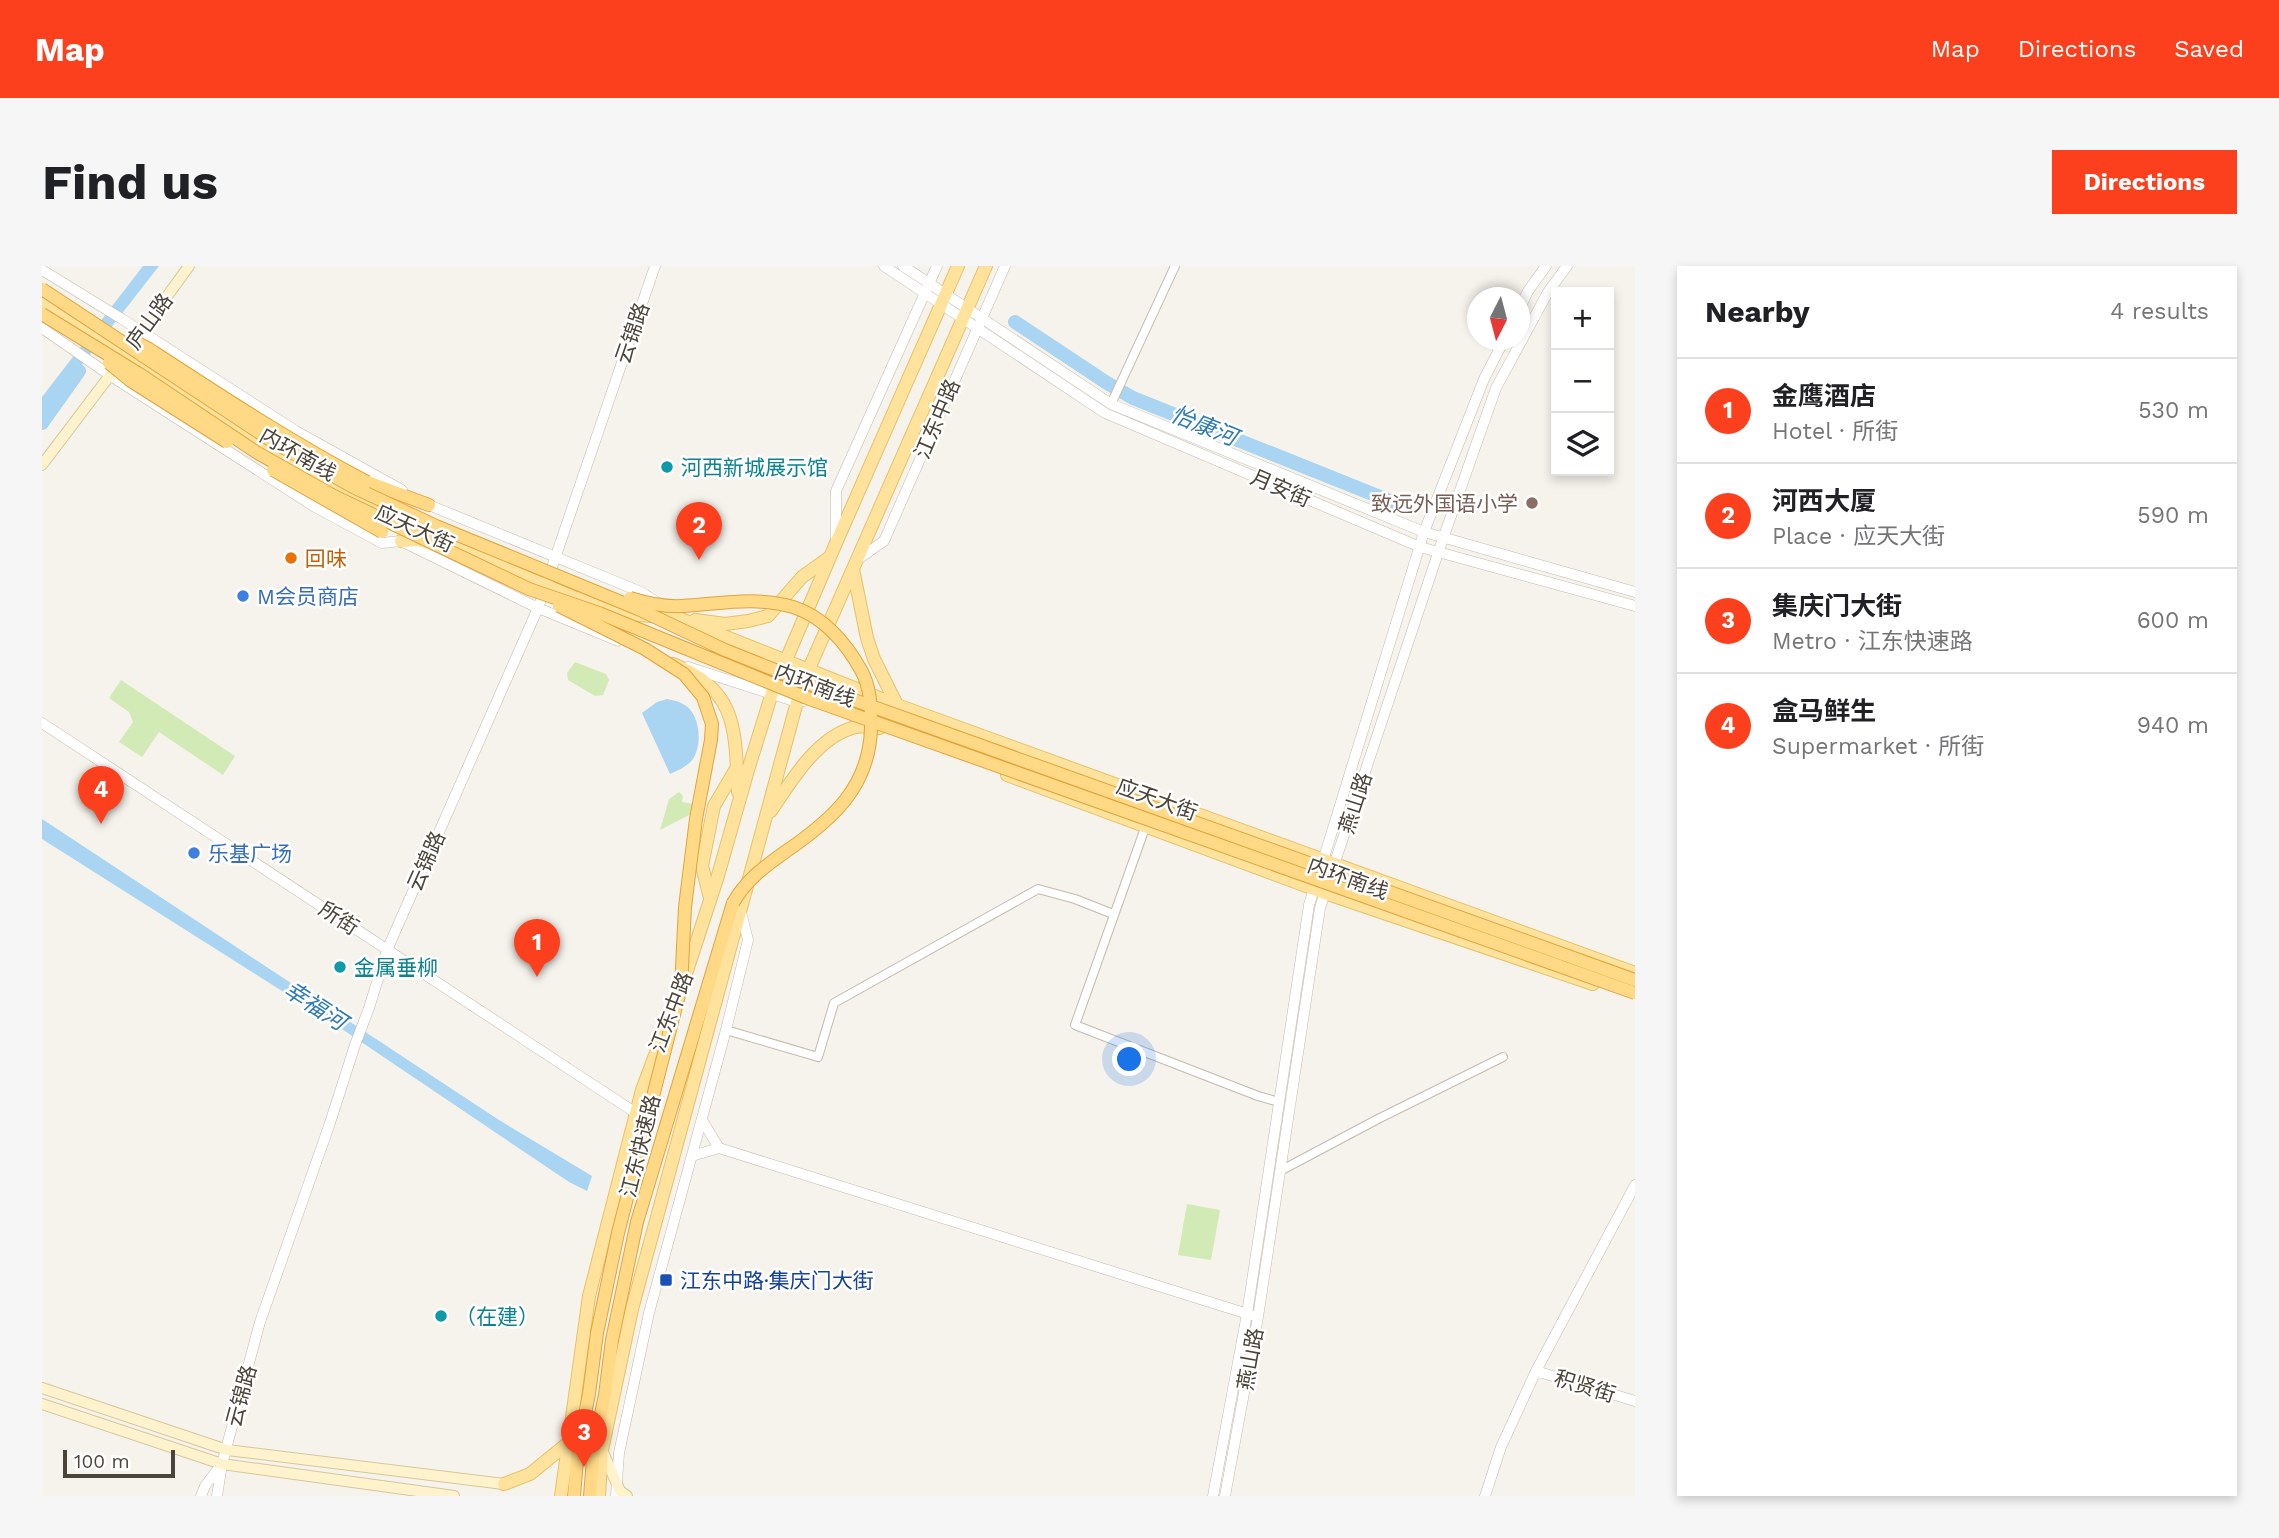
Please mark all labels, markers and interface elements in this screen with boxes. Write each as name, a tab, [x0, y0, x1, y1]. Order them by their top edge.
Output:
text: Map	[35, 30, 105, 69]
text: Map	[1931, 35, 1980, 63]
text: Directions	[2018, 35, 2136, 63]
text: Saved	[2174, 35, 2244, 63]
button: Directions	[2052, 150, 2237, 214]
text: Find us	[42, 153, 218, 211]
north arrow	[1467, 287, 1530, 350]
map controls	[1551, 287, 1614, 476]
button: +	[1551, 287, 1614, 350]
street label: 庐山路	[120, 288, 178, 354]
text: Nearby	[1705, 294, 1810, 329]
text: 4 results	[2110, 298, 2209, 325]
street label: 云锦路	[610, 299, 654, 367]
button: −	[1551, 350, 1614, 413]
street label: 江东中路	[909, 375, 965, 463]
text: 金鹰酒店	[1772, 381, 1876, 411]
text: 1	[1723, 397, 1733, 424]
text: 530 m	[2138, 397, 2209, 424]
water label: 怡康河	[1167, 401, 1245, 453]
button: layers	[1551, 413, 1614, 476]
text: Hotel · 所街	[1772, 418, 1898, 445]
street label: 内环南线	[255, 422, 341, 486]
place label: 河西新城展示馆	[681, 455, 828, 480]
marker: 河西新城展示馆	[659, 459, 675, 475]
street label: 月安街	[1247, 464, 1315, 512]
text: 河西大厦	[1772, 486, 1876, 516]
place label: 致远外国语小学	[1371, 491, 1518, 516]
marker: 致远外国语小学	[1524, 495, 1540, 511]
street label: 应天大街	[372, 499, 458, 557]
pin: 2	[676, 502, 722, 560]
text: 2	[1721, 502, 1735, 529]
text: 590 m	[2137, 502, 2209, 529]
text: Place · 应天大街	[1772, 523, 1945, 550]
place label: 回味	[305, 546, 347, 571]
marker: 回味	[283, 550, 299, 566]
place label: M会员商店	[257, 584, 359, 609]
marker: M会员商店	[235, 588, 251, 604]
text: 集庆门大街	[1772, 591, 1902, 621]
text: 3	[1721, 607, 1735, 634]
text: 600 m	[2137, 607, 2209, 634]
text: Metro · 江东快速路	[1772, 628, 1973, 655]
street label: 内环南线	[771, 658, 859, 712]
text: 盒马鲜生	[1772, 696, 1876, 726]
text: 4	[1721, 712, 1735, 739]
text: 940 m	[2137, 712, 2209, 739]
text: Supermarket · 所街	[1772, 733, 1984, 760]
pin: 4	[78, 766, 124, 824]
street label: 燕山路	[1333, 769, 1377, 837]
street label: 应天大街	[1113, 773, 1201, 825]
street label: 云锦路	[402, 827, 450, 895]
place label: 乐基广场	[208, 841, 292, 866]
marker: 乐基广场	[186, 845, 202, 861]
street label: 内环南线	[1304, 852, 1392, 904]
street label: 所街	[315, 896, 363, 940]
pin: 1	[514, 919, 560, 977]
place label: 金属垂柳	[354, 955, 438, 980]
marker: 金属垂柳	[332, 959, 348, 975]
street label: 江东中路	[644, 968, 698, 1056]
water label: 幸福河	[279, 976, 355, 1038]
your location	[1112, 1042, 1146, 1076]
street label: 江东快速路	[615, 1092, 665, 1200]
place label: 江东中路·集庆门大街	[680, 1268, 874, 1293]
marker: 江东中路·集庆门大街	[658, 1272, 674, 1288]
place label: （在建）	[455, 1304, 539, 1329]
marker: （在建）	[433, 1308, 449, 1324]
street label: 燕山路	[1232, 1326, 1268, 1392]
street label: 云锦路	[221, 1362, 261, 1430]
street label: 积贤街	[1551, 1365, 1619, 1407]
pin: 3	[561, 1409, 607, 1467]
scale bar	[63, 1447, 175, 1479]
text: 100 m	[74, 1450, 130, 1473]

